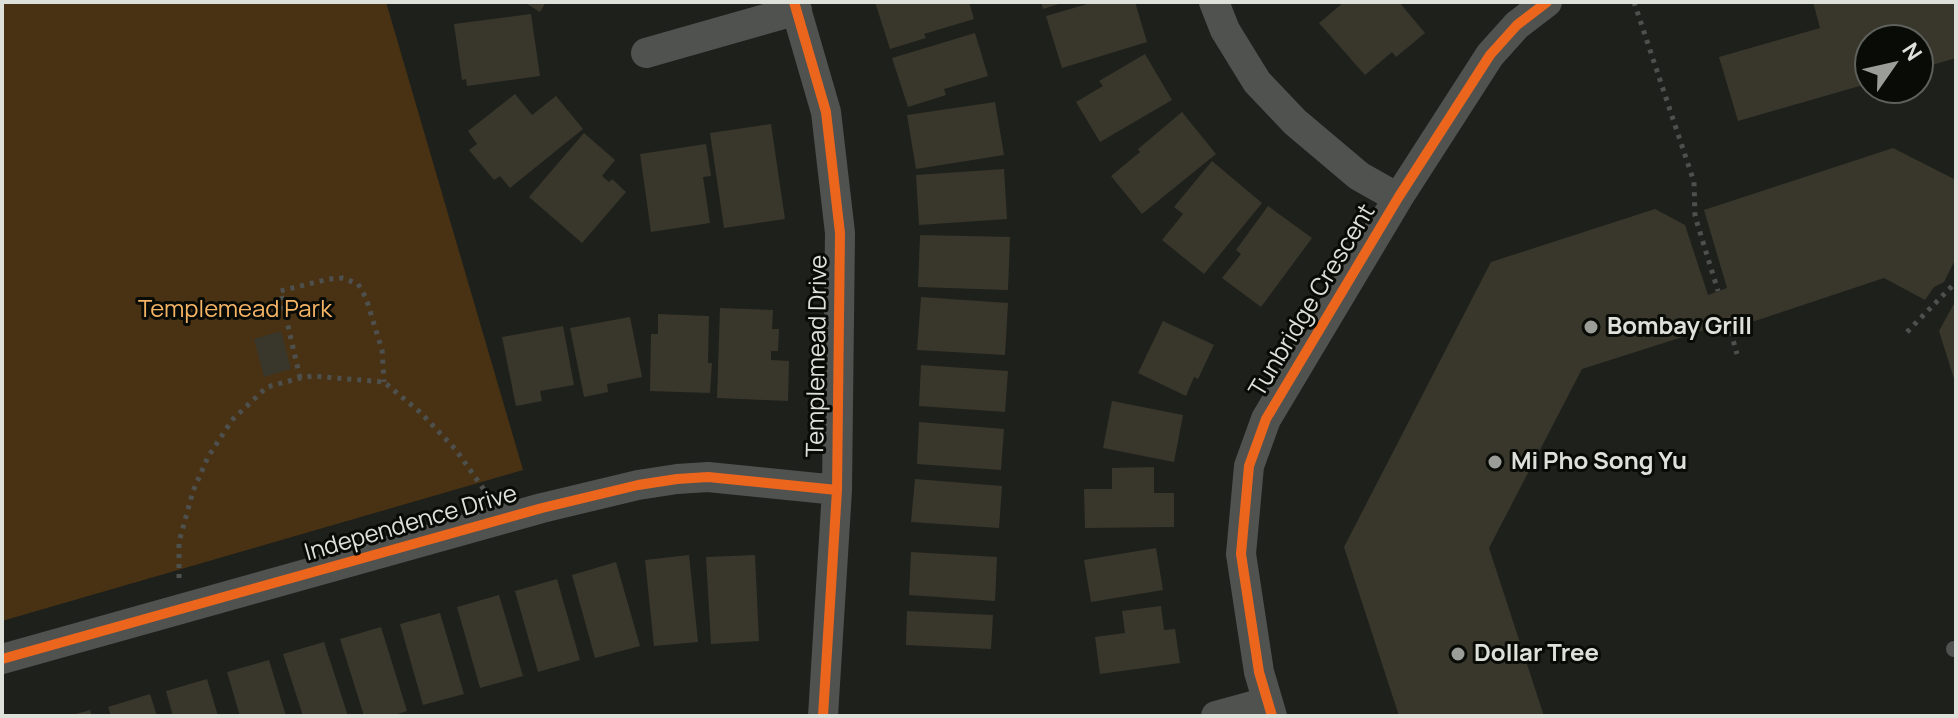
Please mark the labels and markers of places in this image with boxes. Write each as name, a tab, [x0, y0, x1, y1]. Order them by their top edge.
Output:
place label: Bombay Grill	[1607, 313, 1752, 341]
marker: Bombay Grill	[1582, 318, 1600, 336]
place label: Mi Pho Song Yu	[1511, 448, 1687, 476]
marker: Mi Pho Song Yu	[1486, 453, 1504, 471]
place label: Dollar Tree	[1474, 640, 1599, 668]
marker: Dollar Tree	[1449, 645, 1467, 663]

